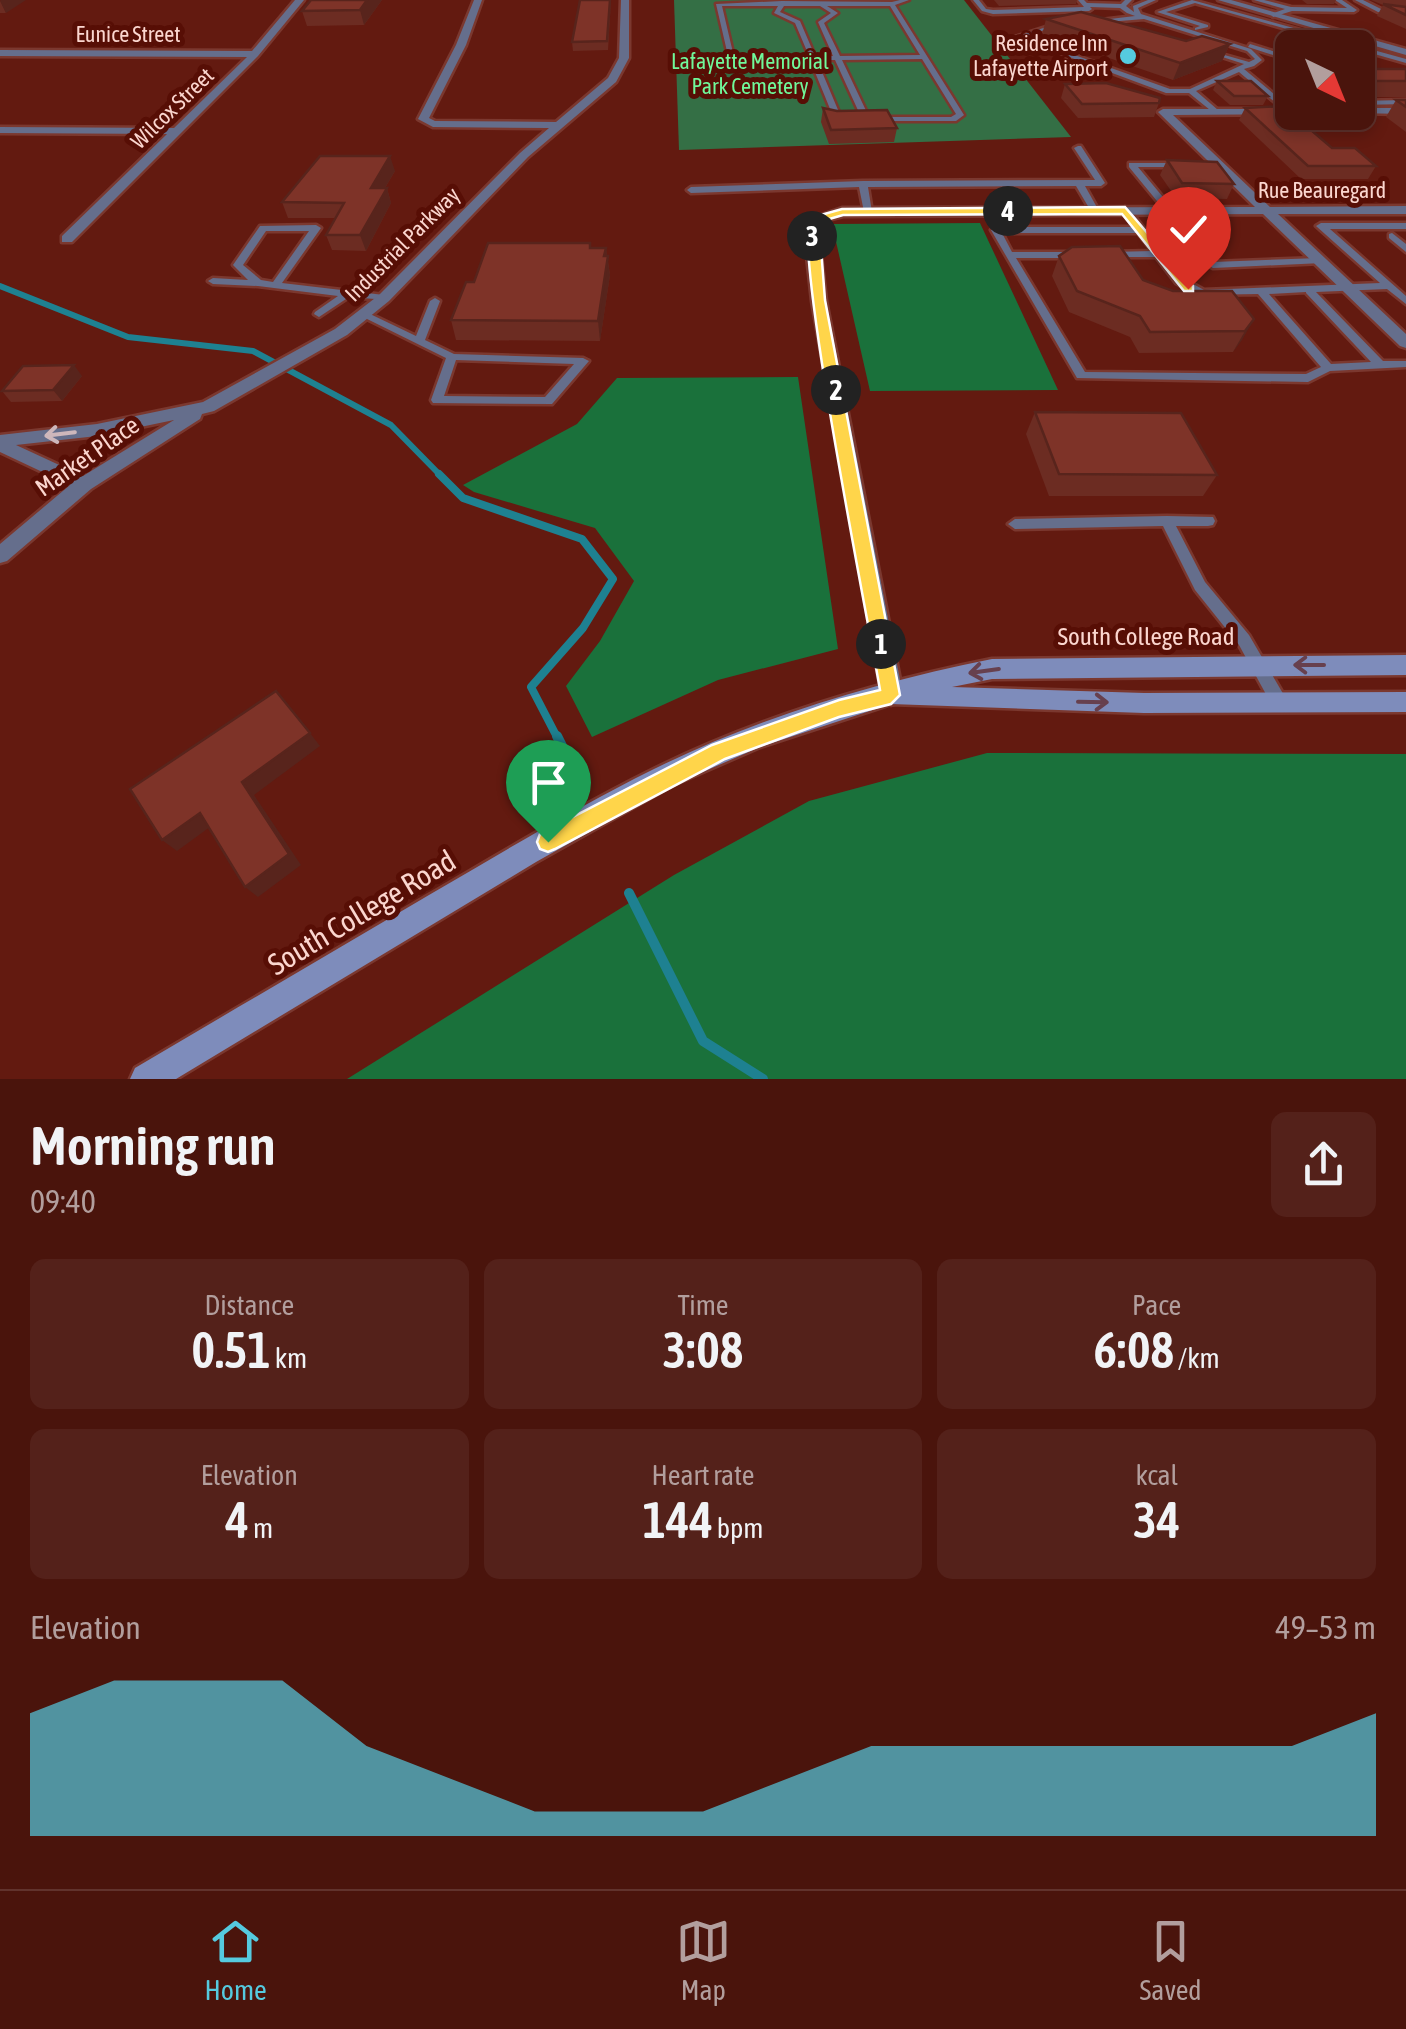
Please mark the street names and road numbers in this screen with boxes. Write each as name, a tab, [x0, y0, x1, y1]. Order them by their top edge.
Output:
street label: Eunice Street	[75, 21, 181, 47]
street label: Wilcox Street	[125, 62, 219, 154]
street label: Rue Beauregard	[1258, 177, 1386, 203]
street label: Industrial Parkway	[339, 181, 465, 307]
street label: Market Place	[30, 410, 144, 502]
street label: South College Road	[1057, 622, 1235, 650]
street label: South College Road	[262, 843, 461, 981]

